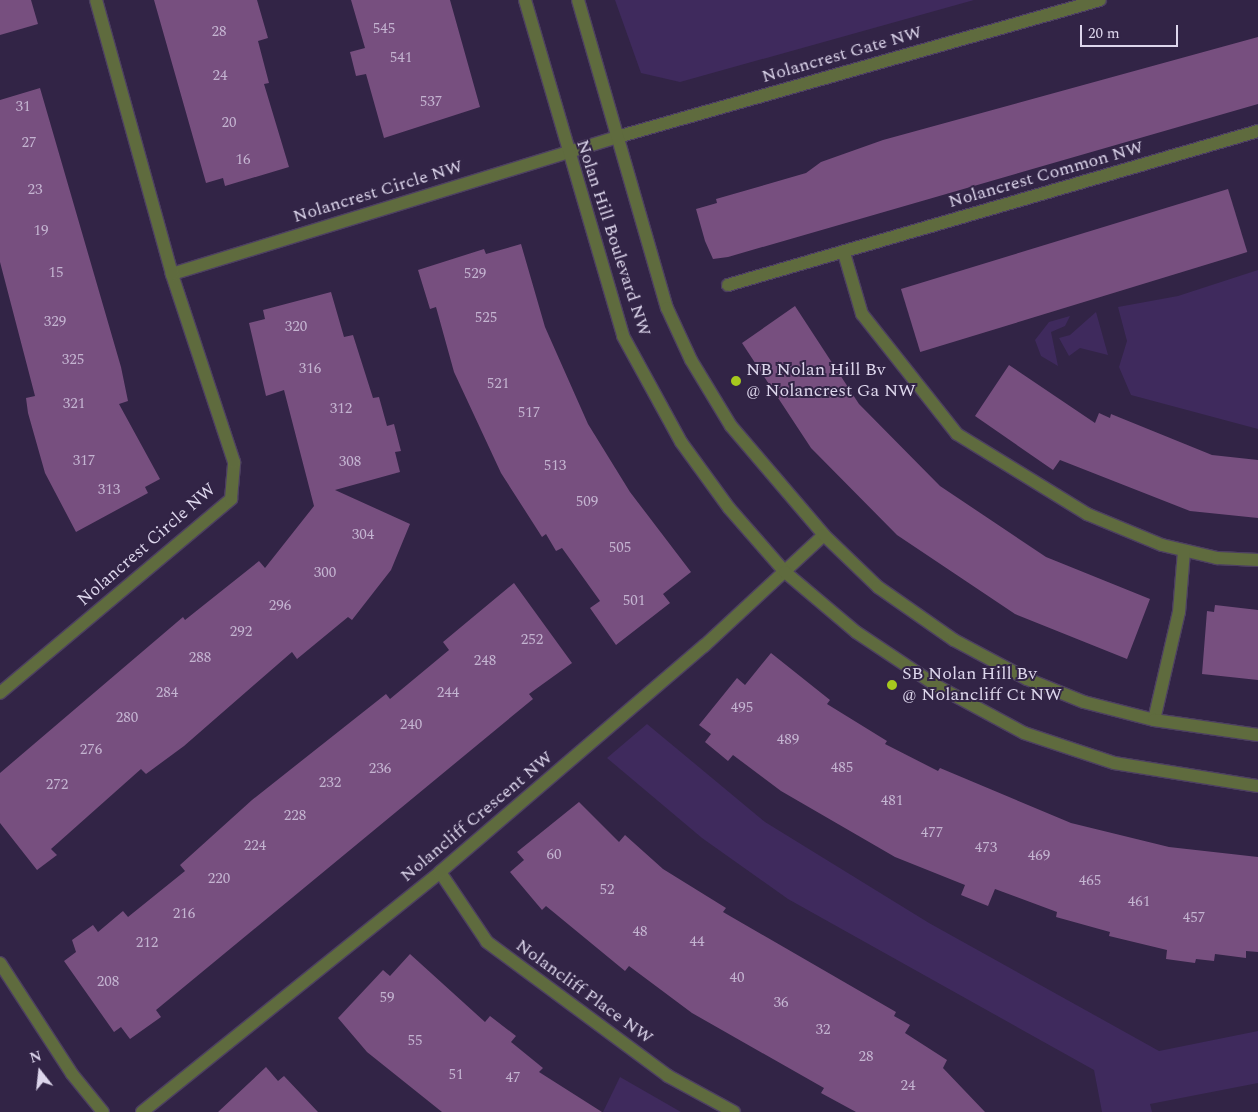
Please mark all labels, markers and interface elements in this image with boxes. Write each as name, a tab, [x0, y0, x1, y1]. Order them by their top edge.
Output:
scale bar	[1083, 15, 1180, 47]
house number: 545	[373, 20, 395, 38]
street label: Nolancrest Gate NW	[759, 22, 925, 88]
text: 20 m	[1088, 22, 1120, 45]
house number: 28	[212, 23, 226, 41]
house number: 541	[390, 49, 412, 67]
house number: 24	[213, 67, 227, 85]
house number: 537	[420, 93, 442, 111]
house number: 31	[16, 98, 30, 116]
house number: 20	[222, 114, 236, 132]
house number: 27	[22, 134, 36, 152]
street label: Nolan Hill Boulevard NW	[571, 137, 655, 339]
street label: Nolancrest Common NW	[946, 137, 1146, 213]
house number: 16	[236, 151, 250, 169]
street label: Nolancrest Circle NW	[290, 156, 466, 228]
house number: 23	[28, 181, 42, 199]
house number: 19	[34, 222, 48, 240]
house number: 15	[49, 264, 63, 282]
house number: 529	[464, 265, 486, 283]
house number: 525	[475, 309, 497, 327]
house number: 329	[44, 313, 66, 331]
house number: 320	[285, 318, 307, 336]
house number: 325	[62, 351, 84, 369]
house number: 316	[299, 360, 321, 378]
place label: NB Nolan Hill Bv @ Nolancrest Ga NW	[746, 360, 916, 402]
house number: 521	[487, 375, 509, 393]
marker: NB Nolan Hill Bv @ Nolancrest Ga NW	[730, 375, 742, 387]
house number: 321	[63, 395, 85, 413]
house number: 312	[330, 400, 352, 418]
house number: 517	[518, 404, 540, 422]
house number: 317	[73, 452, 95, 470]
house number: 308	[339, 453, 361, 471]
house number: 513	[544, 457, 566, 475]
street label: Nolancrest Circle NW	[73, 479, 221, 611]
house number: 313	[98, 481, 120, 499]
house number: 509	[576, 493, 598, 511]
house number: 304	[352, 526, 374, 544]
house number: 505	[609, 539, 631, 557]
house number: 300	[314, 564, 336, 582]
house number: 501	[623, 592, 645, 610]
house number: 296	[269, 597, 291, 615]
house number: 292	[230, 623, 252, 641]
house number: 252	[521, 631, 543, 649]
house number: 288	[189, 649, 211, 667]
house number: 248	[474, 652, 496, 670]
place label: SB Nolan Hill Bv @ Nolancliff Ct NW	[902, 664, 1062, 706]
marker: SB Nolan Hill Bv @ Nolancliff Ct NW	[886, 679, 898, 691]
house number: 284	[156, 684, 178, 702]
house number: 244	[437, 684, 459, 702]
house number: 495	[731, 699, 753, 717]
house number: 280	[116, 709, 138, 727]
house number: 240	[400, 716, 422, 734]
house number: 489	[777, 731, 799, 749]
house number: 276	[80, 741, 102, 759]
street label: Nolancliff Crescent NW	[396, 747, 558, 887]
house number: 485	[831, 759, 853, 777]
house number: 236	[369, 760, 391, 778]
house number: 232	[319, 774, 341, 792]
house number: 272	[46, 776, 68, 794]
house number: 481	[881, 792, 903, 810]
house number: 228	[284, 807, 306, 825]
house number: 477	[921, 824, 943, 842]
house number: 224	[244, 837, 266, 855]
house number: 473	[975, 839, 997, 857]
house number: 60	[547, 846, 561, 864]
house number: 469	[1028, 847, 1050, 865]
house number: 220	[208, 870, 230, 888]
house number: 465	[1079, 872, 1101, 890]
house number: 52	[600, 881, 614, 899]
house number: 461	[1128, 893, 1150, 911]
house number: 216	[173, 905, 195, 923]
house number: 457	[1183, 909, 1205, 927]
house number: 48	[633, 923, 647, 941]
house number: 44	[690, 933, 704, 951]
house number: 212	[136, 934, 158, 952]
street label: Nolancliff Place NW	[511, 935, 657, 1049]
house number: 40	[730, 969, 744, 987]
house number: 208	[97, 973, 119, 991]
house number: 59	[380, 989, 394, 1007]
house number: 36	[774, 994, 788, 1012]
house number: 32	[816, 1021, 830, 1039]
house number: 55	[408, 1032, 422, 1050]
text: N	[27, 1045, 44, 1069]
north arrow	[15, 1047, 65, 1097]
house number: 28	[859, 1048, 873, 1066]
house number: 51	[449, 1066, 463, 1084]
house number: 47	[506, 1069, 520, 1087]
house number: 24	[901, 1077, 915, 1095]

